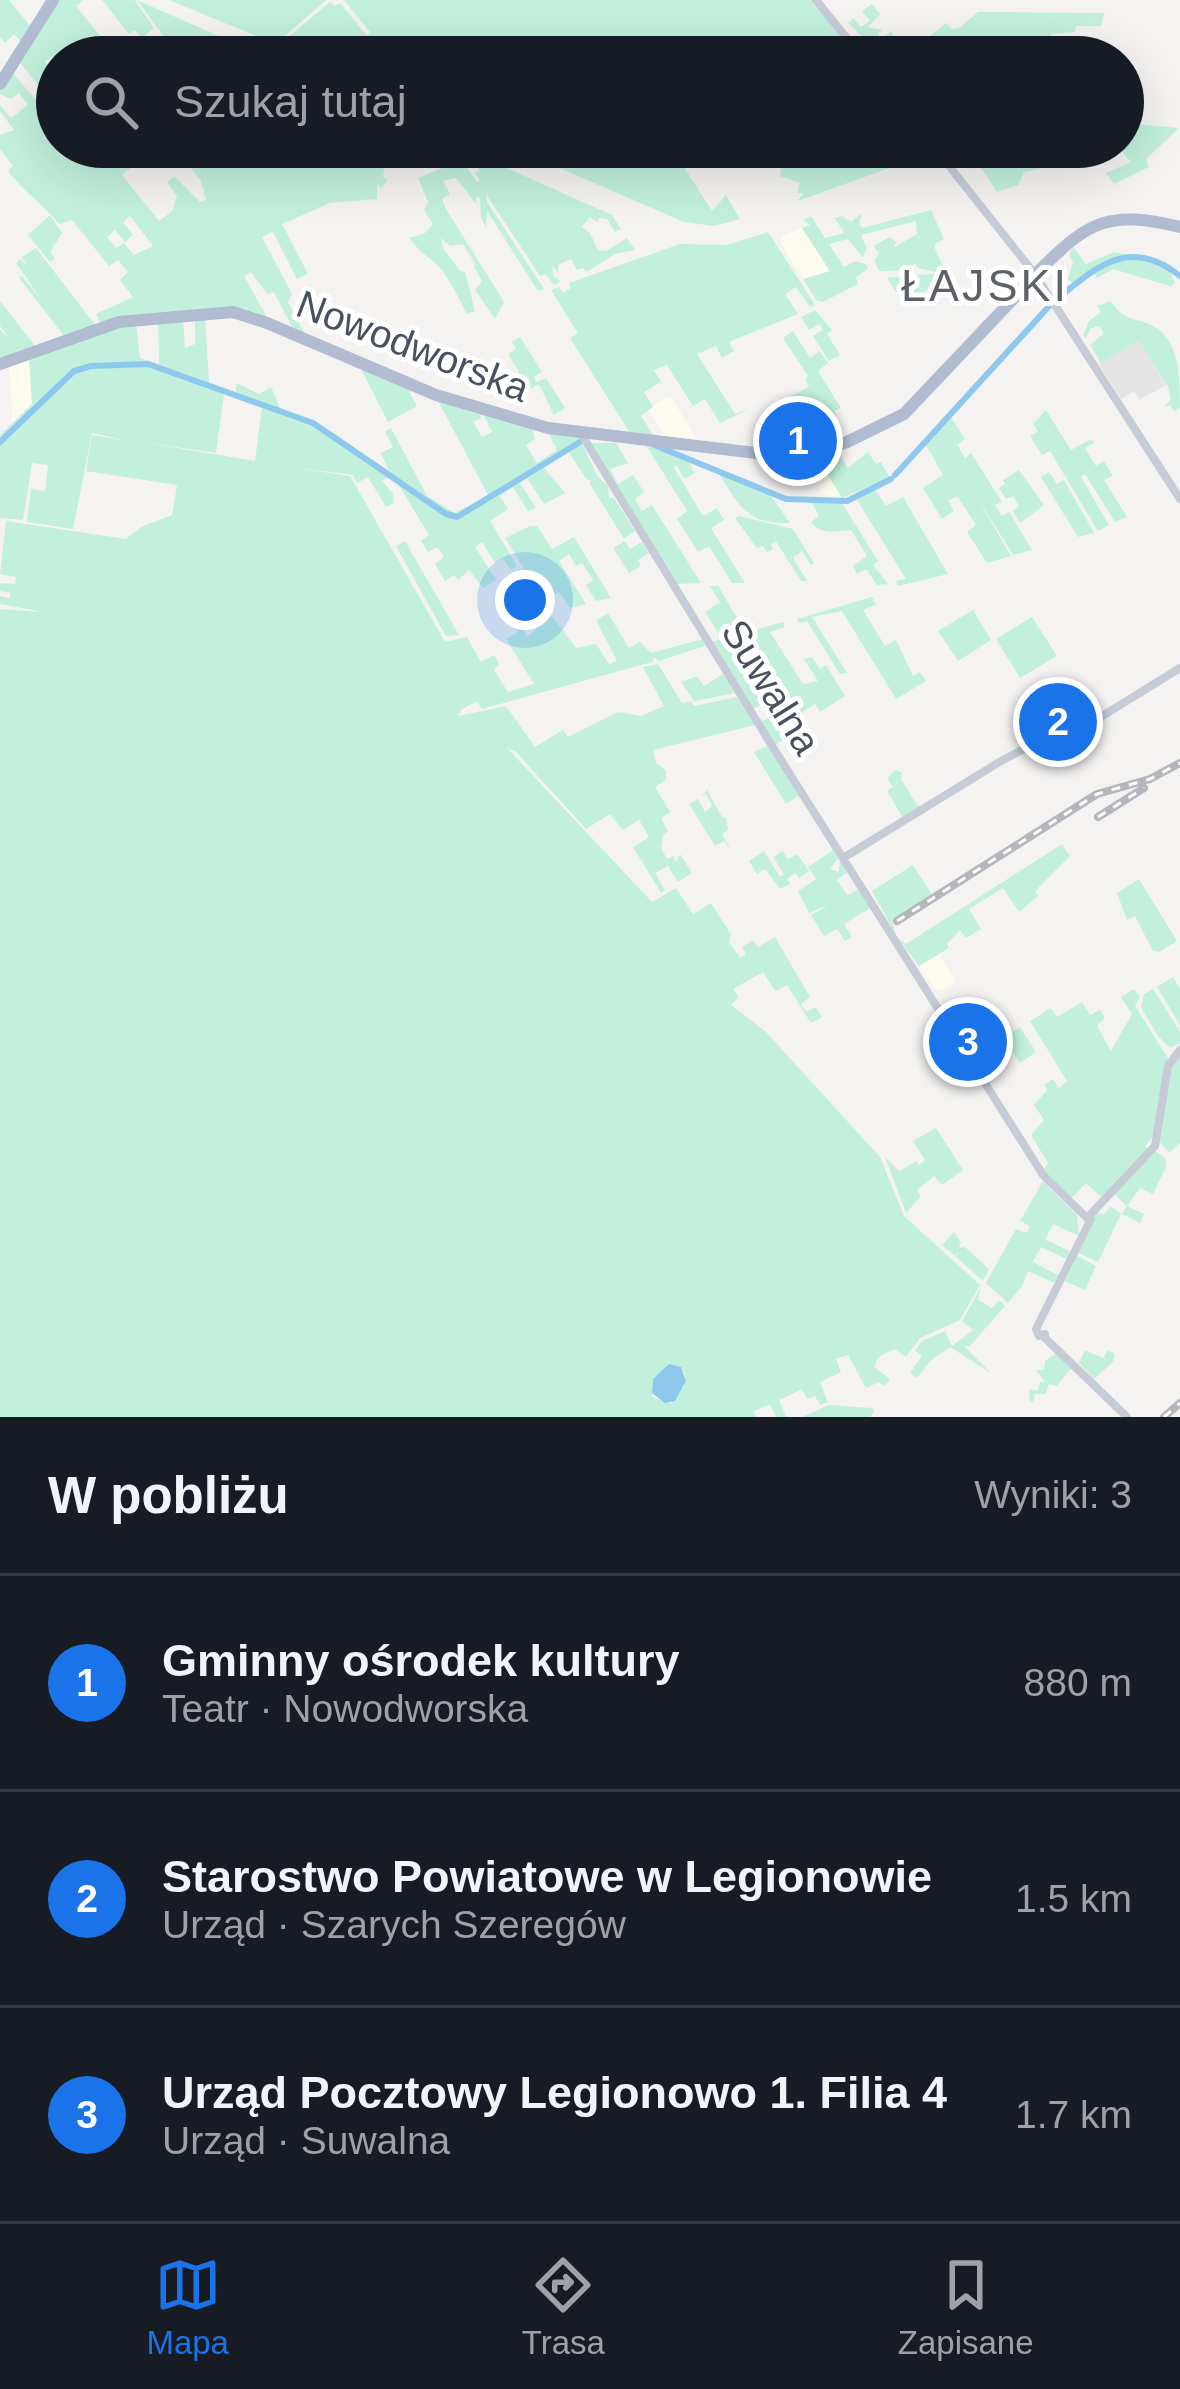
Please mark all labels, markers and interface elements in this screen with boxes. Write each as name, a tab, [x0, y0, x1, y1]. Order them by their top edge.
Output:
search box	[36, 36, 1144, 168]
icon: search	[78, 69, 144, 135]
text: Szukaj tutaj	[174, 76, 407, 127]
district label: ŁAJSKI	[901, 260, 1069, 311]
street label: Nowodworska	[291, 282, 535, 410]
pin: 1	[759, 396, 837, 486]
your location	[495, 570, 555, 630]
street label: Suwalna	[713, 612, 829, 762]
pin: 2	[1019, 677, 1097, 767]
pin: 3	[929, 997, 1007, 1087]
text: W pobliżu	[48, 1467, 289, 1524]
text: Wyniki: 3	[974, 1473, 1132, 1516]
text: Gminny ośrodek kultury	[162, 1635, 680, 1686]
text: 1	[76, 1661, 98, 1704]
text: 880 m	[1024, 1661, 1132, 1704]
text: Teatr · Nowodworska	[162, 1687, 528, 1730]
text: Starostwo Powiatowe w Legionowie	[162, 1851, 932, 1902]
text: 2	[76, 1877, 98, 1920]
text: 1.5 km	[1015, 1877, 1132, 1920]
text: Urząd · Szarych Szeregów	[162, 1903, 626, 1946]
text: Urząd Pocztowy Legionowo 1. Filia 4	[162, 2067, 947, 2118]
text: 3	[76, 2093, 98, 2136]
text: 1.7 km	[1015, 2093, 1132, 2136]
text: Urząd · Suwalna	[162, 2119, 450, 2162]
tab: Mapa	[146, 2252, 229, 2362]
tab: Trasa	[522, 2252, 605, 2362]
tab: Zapisane	[898, 2252, 1034, 2362]

